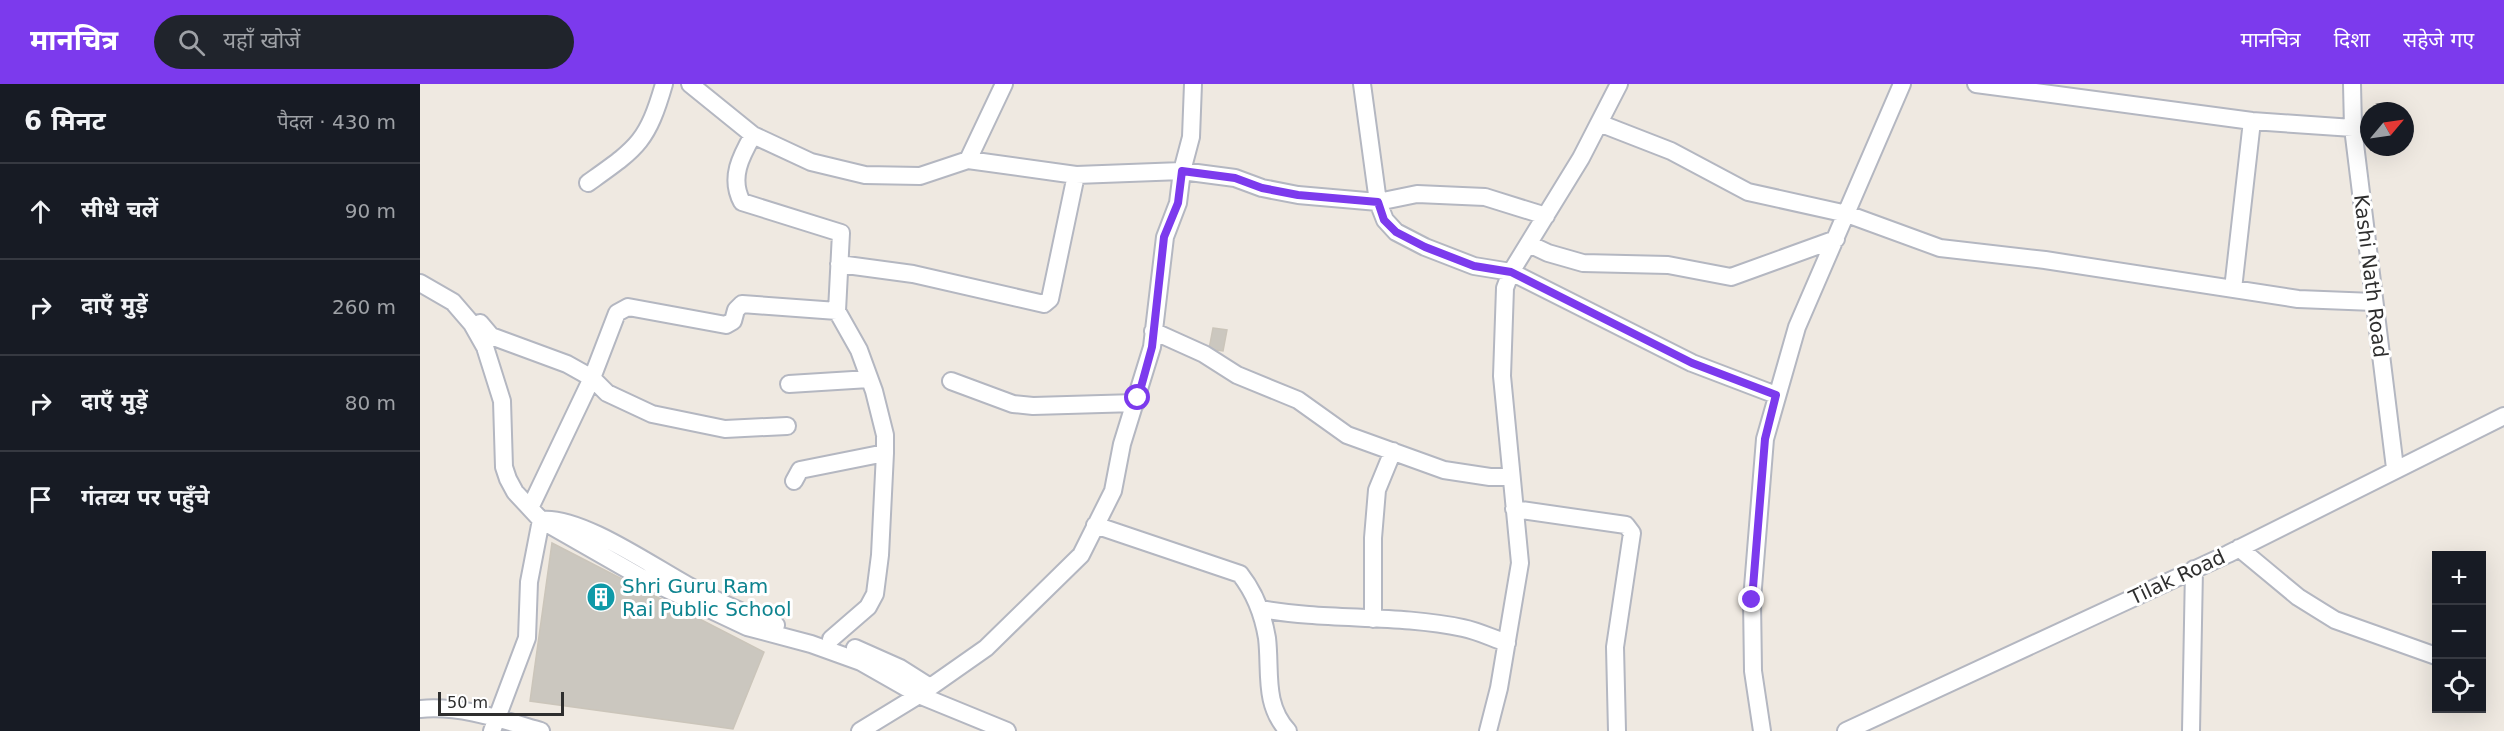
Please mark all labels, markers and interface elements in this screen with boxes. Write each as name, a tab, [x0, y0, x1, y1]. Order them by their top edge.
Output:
search box	[154, 15, 574, 69]
text: मानचित्र	[30, 24, 118, 57]
icon: search	[175, 26, 208, 59]
text: यहाँ खोजें	[223, 28, 300, 53]
text: मानचित्र	[2241, 28, 2301, 52]
text: दिशा	[2334, 28, 2370, 52]
text: सहेजे गए	[2403, 28, 2474, 52]
north arrow	[2360, 102, 2414, 156]
text: 6 मिनट	[24, 106, 106, 136]
text: पैदल · 430 m	[277, 110, 396, 134]
street label: Kashi Nath Road	[2349, 193, 2393, 359]
icon: ahead	[24, 195, 57, 228]
text: सीधे चलें	[81, 197, 158, 222]
text: 90 m	[345, 199, 396, 223]
icon: right	[24, 291, 57, 324]
text: दाएँ मुड़ें	[81, 293, 148, 318]
text: 260 m	[332, 295, 396, 319]
route start	[1124, 384, 1150, 410]
icon: right	[24, 387, 57, 420]
text: दाएँ मुड़ें	[81, 389, 148, 414]
text: 80 m	[345, 391, 396, 415]
icon: arrive	[24, 483, 57, 516]
text: गंतव्य पर पहुँचे	[81, 485, 209, 510]
street label: Tilak Road	[2124, 544, 2229, 610]
map controls	[2432, 551, 2486, 713]
button: +	[2432, 551, 2486, 605]
place label: Shri Guru Ram Rai Public School	[622, 574, 792, 621]
building icon: Shri Guru Ram Rai Public School	[585, 581, 617, 613]
route end	[1738, 586, 1764, 612]
button: −	[2432, 605, 2486, 659]
button: locate	[2432, 659, 2486, 713]
scale bar	[438, 689, 564, 716]
text: 50 m	[447, 693, 488, 712]

